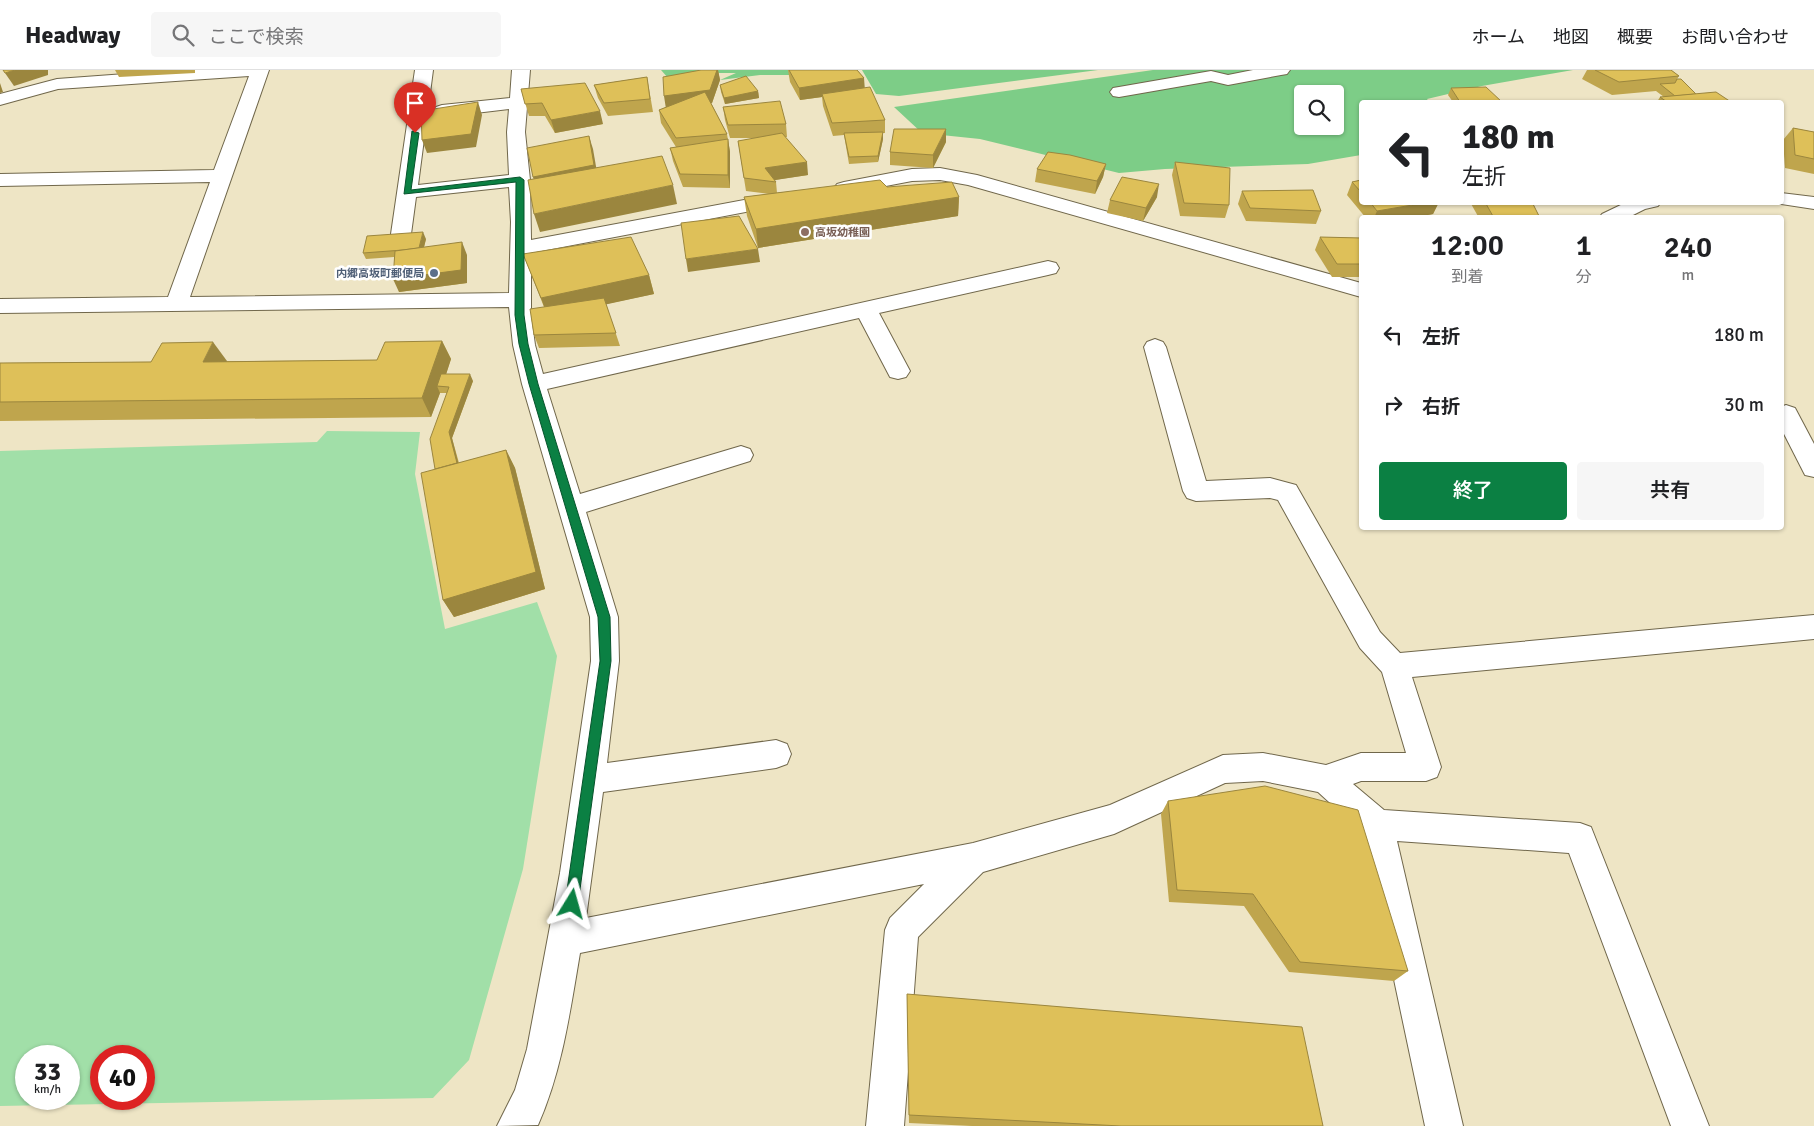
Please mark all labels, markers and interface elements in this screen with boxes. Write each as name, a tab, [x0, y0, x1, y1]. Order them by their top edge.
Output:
search box	[151, 12, 501, 57]
text: Headway	[25, 20, 121, 50]
icon: search	[169, 21, 197, 49]
text: ここで検索	[209, 25, 304, 49]
text: ホーム	[1472, 26, 1525, 48]
text: 地図	[1553, 26, 1589, 48]
text: 概要	[1617, 26, 1653, 48]
text: お問い合わせ	[1681, 26, 1789, 48]
pin	[394, 82, 436, 133]
map controls	[1294, 85, 1344, 135]
button: search	[1294, 85, 1344, 135]
icon: arrive	[401, 89, 429, 117]
text: 180 m	[1462, 115, 1555, 158]
icon: left	[1379, 120, 1444, 185]
text: 左折	[1462, 163, 1506, 190]
marker: 高坂幼稚園	[799, 226, 811, 238]
place label: 高坂幼稚園	[815, 226, 870, 239]
text: 12:00	[1431, 227, 1504, 264]
text: 1	[1576, 227, 1592, 264]
text: 240	[1664, 229, 1712, 266]
text: m	[1682, 265, 1694, 285]
place label: 内郷高坂町郵便局	[336, 267, 424, 280]
marker: 内郷高坂町郵便局	[428, 267, 440, 279]
text: 到着	[1451, 267, 1483, 287]
text: 分	[1576, 267, 1592, 287]
icon: left	[1379, 321, 1407, 349]
text: 180 m	[1714, 323, 1764, 347]
text: 左折	[1422, 325, 1460, 349]
icon: right	[1379, 391, 1407, 419]
text: 30 m	[1724, 393, 1764, 417]
text: 右折	[1422, 395, 1460, 419]
button: 終了	[1379, 462, 1567, 520]
button: 共有	[1577, 462, 1764, 520]
position arrow	[545, 877, 597, 929]
speed limit sign: 40	[90, 1045, 155, 1110]
text: 33	[34, 1056, 61, 1087]
text: km/h	[34, 1082, 61, 1097]

